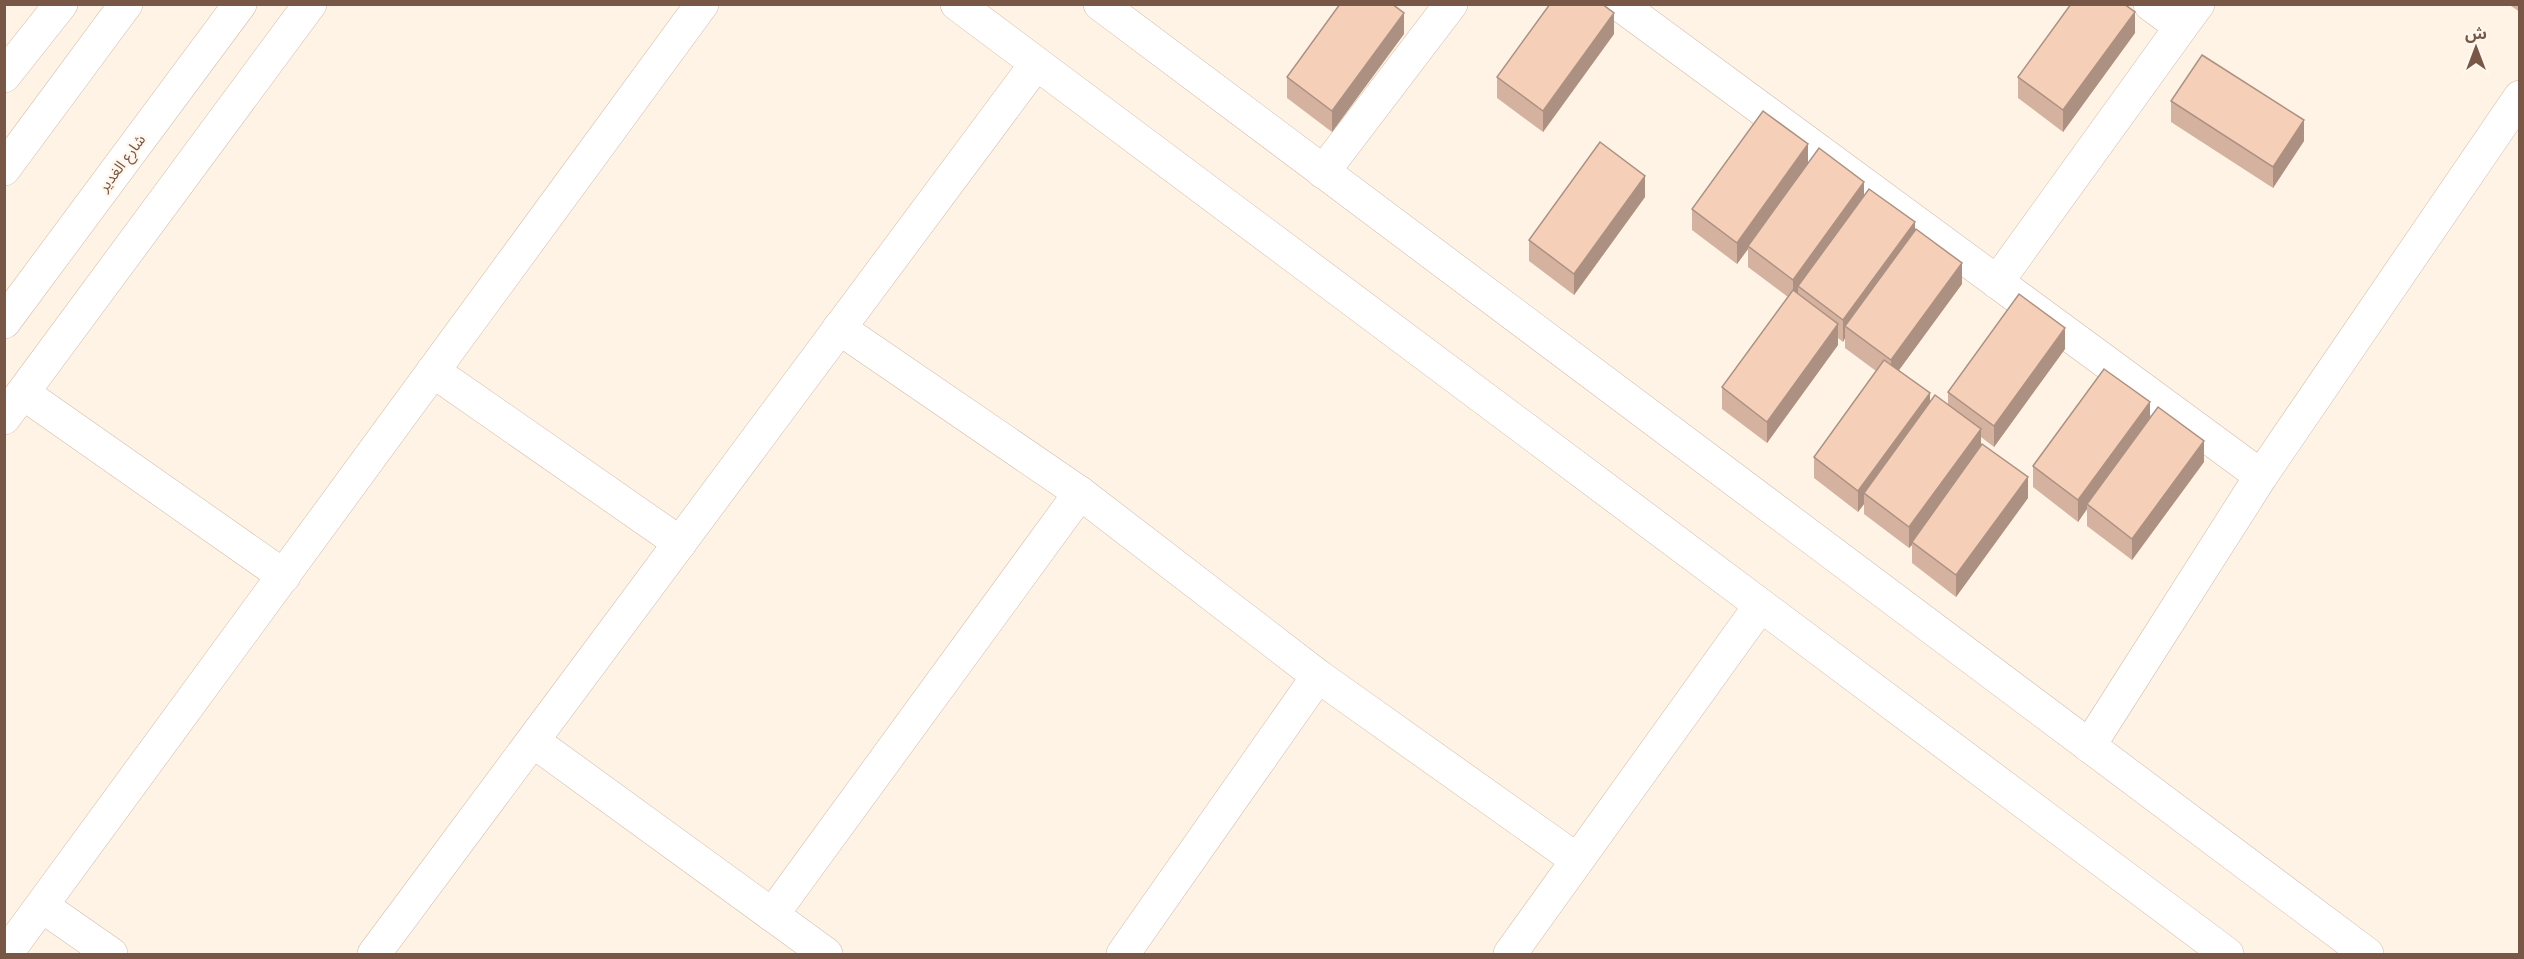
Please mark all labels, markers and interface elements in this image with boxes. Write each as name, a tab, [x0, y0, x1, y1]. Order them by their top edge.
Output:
north arrow	[2446, 18, 2506, 78]
text: ش	[2465, 24, 2487, 43]
street label: شارع الغدير	[94, 131, 152, 198]

